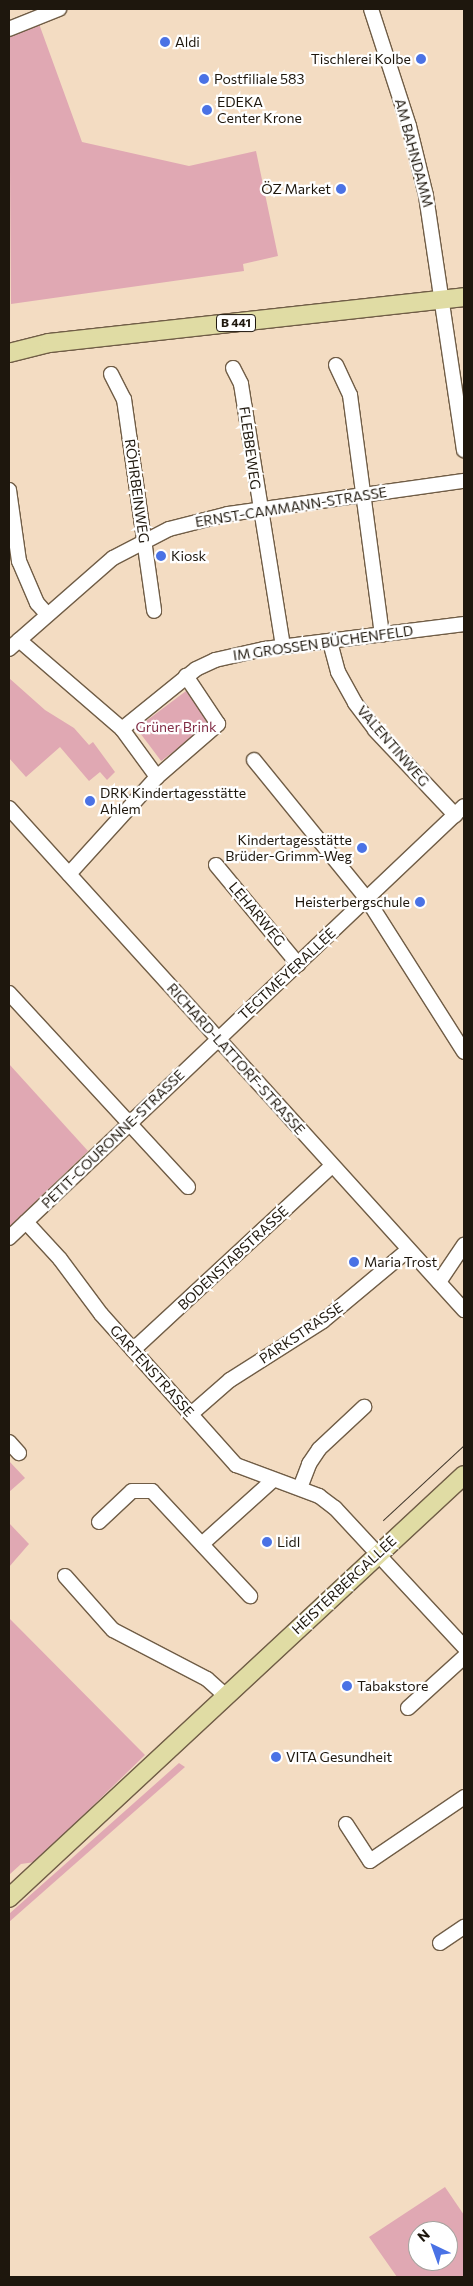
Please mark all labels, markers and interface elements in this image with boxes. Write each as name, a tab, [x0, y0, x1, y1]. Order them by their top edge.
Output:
place label: Aldi	[175, 34, 200, 50]
marker: Aldi	[159, 36, 171, 48]
place label: Tischlerei Kolbe	[311, 51, 411, 67]
marker: Tischlerei Kolbe	[415, 53, 427, 65]
place label: Postfiliale 583	[214, 71, 305, 87]
marker: Postfiliale 583	[198, 73, 210, 85]
place label: EDEKA Center Krone	[217, 94, 302, 126]
street label: AM BAHNDAMM	[391, 97, 437, 209]
marker: EDEKA Center Krone	[201, 104, 213, 116]
place label: ÖZ Market	[261, 181, 331, 197]
marker: ÖZ Market	[335, 183, 347, 195]
road number: B 441	[215, 314, 257, 332]
street label: FLEBBEWEG	[236, 405, 264, 491]
street label: RÖHRBEINWEG	[121, 438, 153, 544]
street label: ERNST-CAMMANN-STRASSE	[194, 484, 388, 530]
place label: Kiosk	[171, 548, 206, 564]
marker: Kiosk	[155, 550, 167, 562]
street label: IM GROSSEN BÜCHENFELD	[232, 622, 414, 664]
street label: VALENTINWEG	[353, 702, 433, 790]
park label: Grüner Brink	[135, 719, 217, 735]
place label: DRK Kindertagesstätte Ahlem	[100, 785, 246, 818]
marker: DRK Kindertagesstätte Ahlem	[84, 795, 96, 807]
place label: Kindertagesstätte Brüder-Grimm-Weg	[225, 832, 352, 864]
marker: Kindertagesstätte Brüder-Grimm-Weg	[356, 842, 368, 854]
street label: LEHARWEG	[225, 879, 289, 949]
place label: Heisterbergschule	[295, 894, 410, 910]
marker: Heisterbergschule	[414, 896, 426, 908]
street label: TEGTMEYERALLEE	[235, 925, 339, 1023]
street label: RICHARD-LATTORF-STRASSE	[164, 980, 308, 1138]
street label: PETIT-COURONNE-STRASSE	[38, 1066, 188, 1212]
street label: BODENSTABSTRASSE	[174, 1202, 292, 1314]
place label: Maria Trost	[364, 1254, 437, 1270]
marker: Maria Trost	[348, 1256, 360, 1268]
street label: PARKSTRASSE	[256, 1299, 346, 1367]
street label: GARTENSTRASSE	[106, 1322, 198, 1420]
street label: HEISTERBERGALLEE	[288, 1532, 400, 1638]
place label: Lidl	[277, 1534, 300, 1550]
marker: Lidl	[261, 1536, 273, 1548]
place label: Tabakstore	[357, 1678, 428, 1694]
marker: Tabakstore	[341, 1680, 353, 1692]
place label: VITA Gesundheit	[286, 1749, 392, 1765]
marker: VITA Gesundheit	[270, 1751, 282, 1763]
north arrow	[408, 2221, 458, 2271]
text: N	[414, 2225, 433, 2245]

